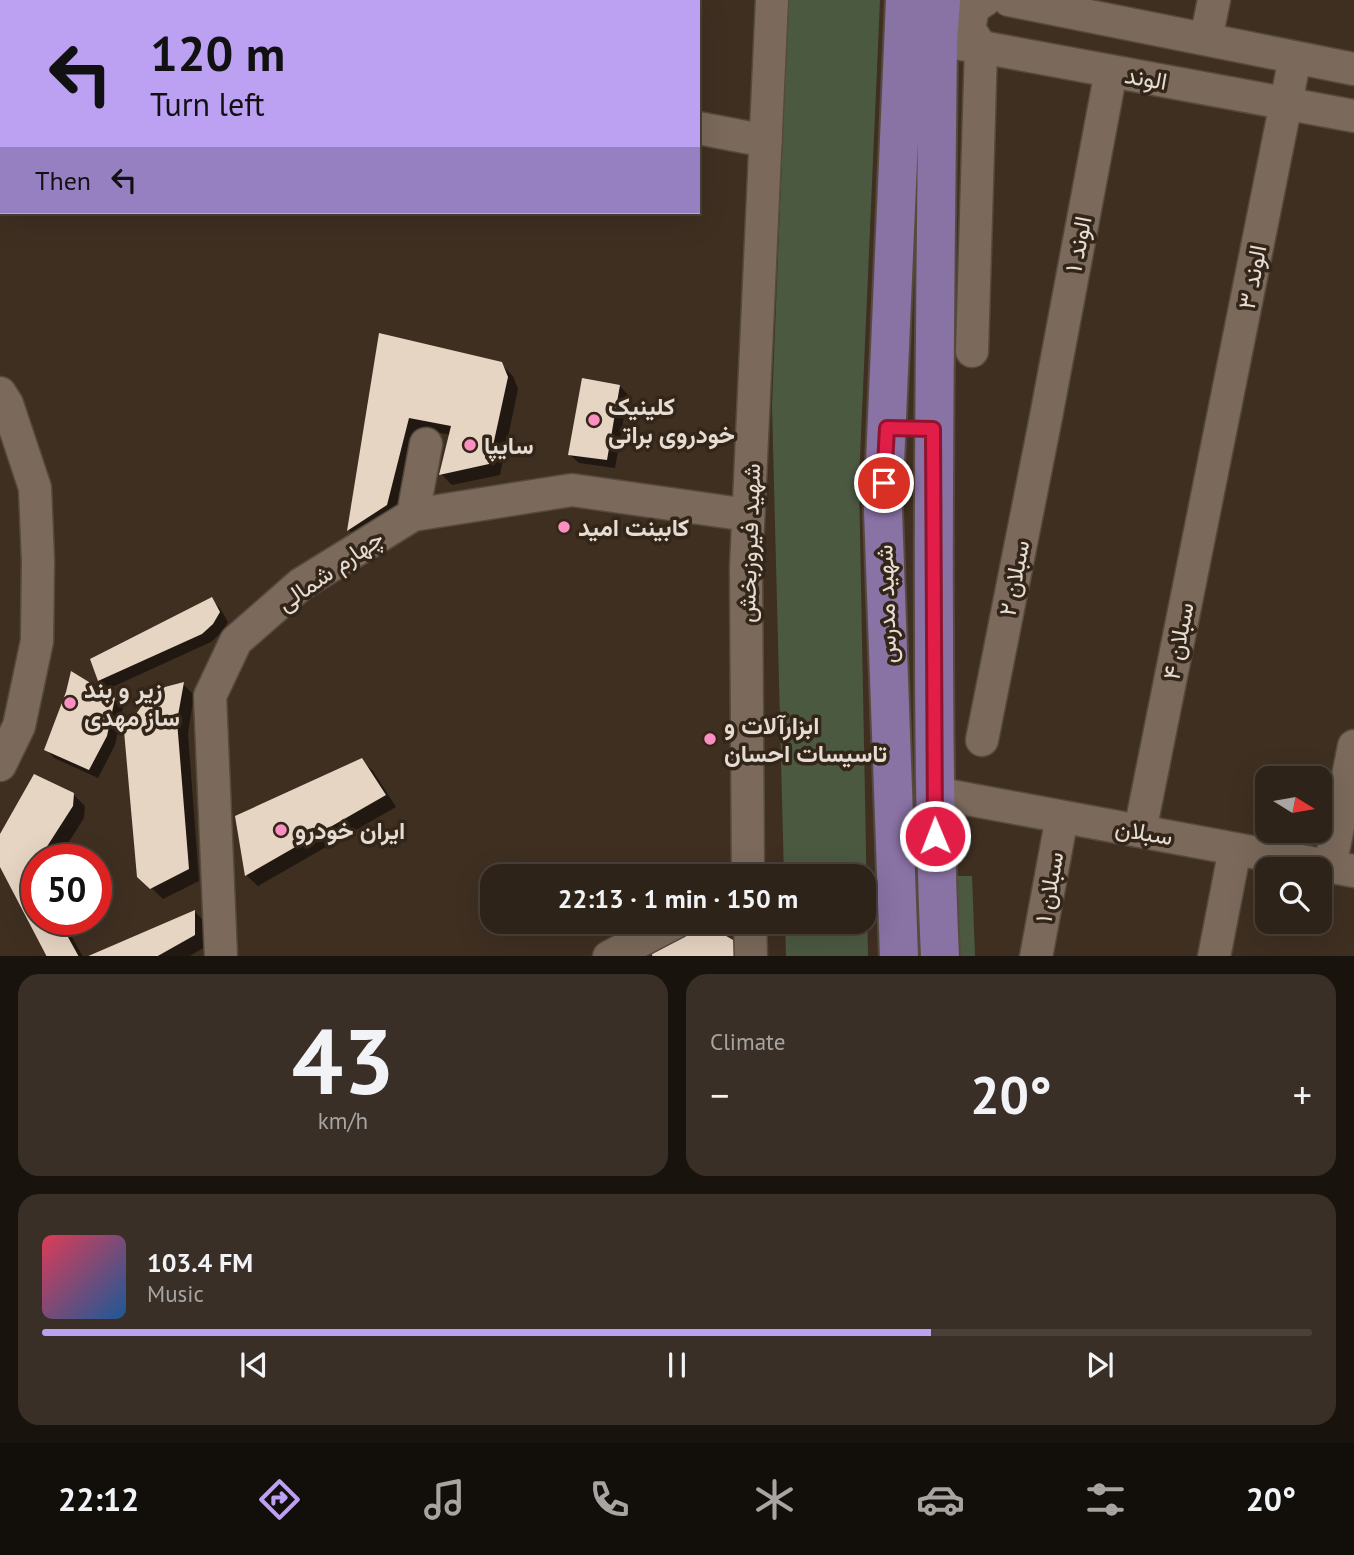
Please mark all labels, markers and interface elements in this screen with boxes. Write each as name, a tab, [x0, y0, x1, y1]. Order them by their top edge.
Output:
text: 120 m	[150, 21, 285, 85]
icon: left	[35, 28, 126, 119]
street label: الوند	[1122, 59, 1170, 97]
text: Turn left	[150, 83, 265, 125]
icon: left	[105, 161, 143, 199]
text: Then	[35, 164, 91, 197]
street label: الوند ۱	[1057, 214, 1099, 274]
street label: الوند ۳	[1231, 242, 1273, 312]
place label: کلینیک خودروی براتی	[608, 391, 735, 450]
marker: کلینیک خودروی براتی	[586, 412, 602, 428]
place label: سایپا	[484, 430, 534, 462]
marker: سایپا	[462, 437, 478, 453]
pin	[854, 453, 914, 513]
street label: شهید فیروزبخش	[731, 463, 767, 623]
icon: arrive	[865, 464, 903, 502]
place label: کابینت امید	[578, 512, 689, 543]
marker: کابینت امید	[556, 519, 572, 535]
street label: چهارم شمالی	[271, 522, 390, 619]
street label: سبلان ۲	[991, 537, 1037, 619]
street label: شهید مدرس	[868, 544, 904, 664]
street label: سبلان ۴	[1155, 600, 1201, 682]
place label: زیر و بند ساز مهدی	[84, 674, 180, 733]
marker: زیر و بند ساز مهدی	[62, 695, 78, 711]
place label: ابزارآلات و تاسیسات احسان	[724, 710, 887, 769]
marker: ابزارآلات و تاسیسات احسان	[702, 731, 718, 747]
north arrow	[1255, 766, 1332, 844]
map controls	[1255, 766, 1332, 934]
position arrow	[898, 799, 972, 873]
street label: سبلان	[1113, 812, 1175, 852]
place label: ایران خودرو	[295, 815, 405, 846]
marker: ایران خودرو	[273, 822, 289, 838]
speed limit sign: 50	[21, 844, 112, 935]
street label: سبلان ۱	[1028, 849, 1070, 925]
button: search	[1255, 857, 1332, 934]
text: 22:13 · 1 min · 150 m	[558, 882, 798, 915]
text: 43	[291, 1001, 395, 1119]
text: Climate	[710, 1027, 785, 1056]
text: 20°	[970, 1061, 1052, 1128]
text: −	[710, 1070, 729, 1119]
text: +	[1293, 1070, 1312, 1119]
text: km/h	[318, 1106, 368, 1135]
text: 103.4 FM	[147, 1246, 253, 1279]
text: Music	[147, 1279, 204, 1308]
icon: previous	[235, 1346, 273, 1384]
icon: pause	[658, 1346, 696, 1384]
icon: next	[1081, 1346, 1119, 1384]
icon: directions	[255, 1475, 304, 1524]
icon: music	[420, 1475, 469, 1524]
icon: phone	[585, 1475, 634, 1524]
icon: climate	[750, 1475, 799, 1524]
icon: car	[916, 1475, 965, 1524]
icon: filters	[1081, 1475, 1130, 1524]
text: 22:12	[58, 1478, 139, 1520]
text: 20°	[1246, 1478, 1296, 1520]

